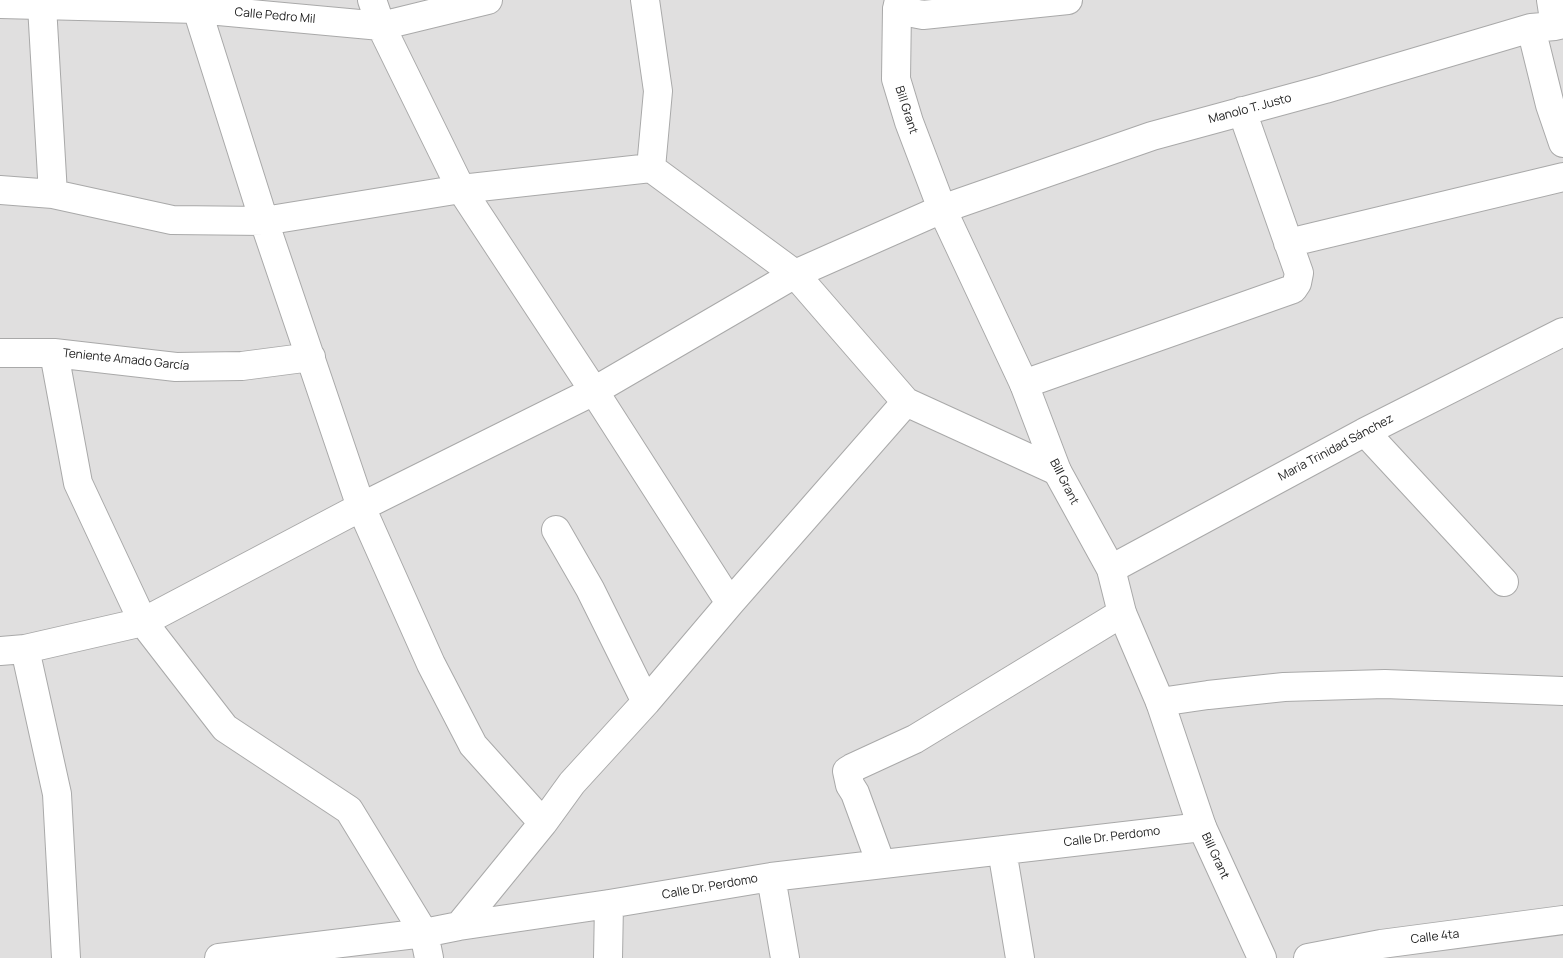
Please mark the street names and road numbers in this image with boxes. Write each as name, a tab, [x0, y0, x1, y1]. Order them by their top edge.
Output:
street label: Calle Pedro Mil	[234, 5, 316, 27]
street label: Bill Grant	[892, 84, 920, 136]
street label: Manolo T. Justo	[1207, 91, 1293, 127]
street label: Teniente Amado García	[62, 346, 190, 374]
street label: María Trinidad Sánchez	[1276, 412, 1396, 484]
street label: Bill Grant	[1046, 457, 1082, 507]
street label: Calle Dr. Perdomo	[1063, 824, 1161, 850]
street label: Bill Grant	[1198, 831, 1232, 881]
street label: Calle Dr. Perdomo	[661, 871, 759, 903]
street label: Calle 4ta	[1410, 927, 1460, 947]

